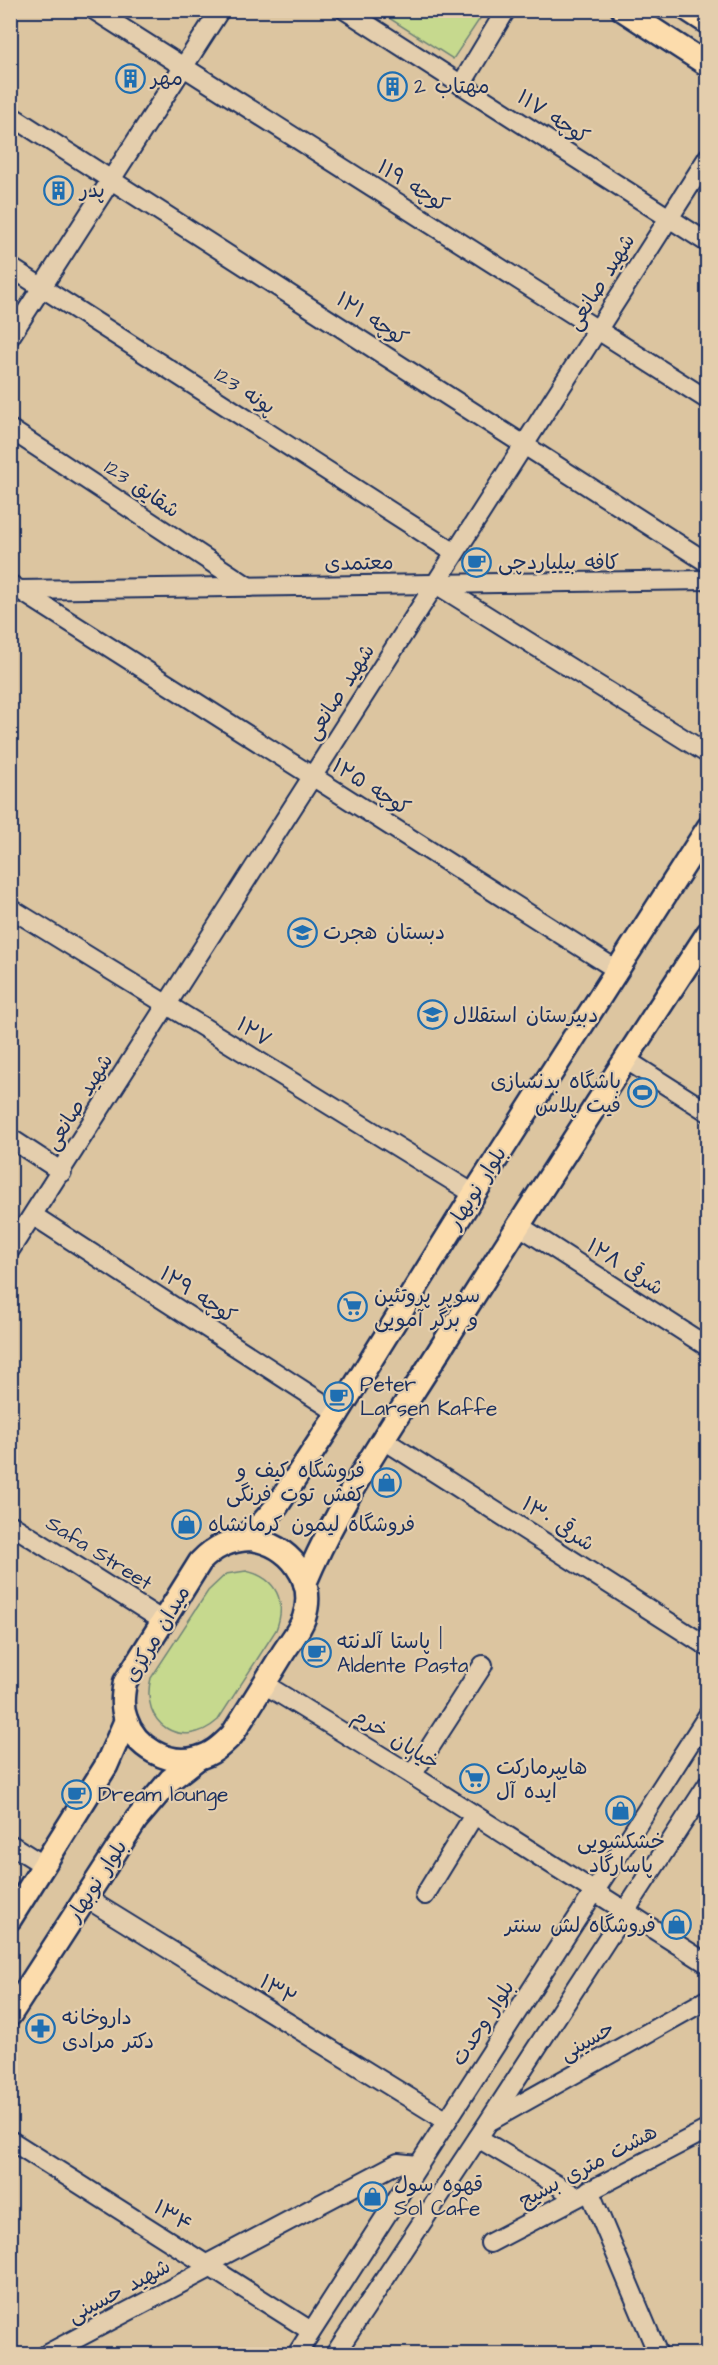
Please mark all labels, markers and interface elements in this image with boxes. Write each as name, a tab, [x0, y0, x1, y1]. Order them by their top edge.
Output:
building icon: مهر	[114, 62, 146, 94]
place label: مهر	[149, 64, 183, 93]
building icon: مهتاب 2	[377, 70, 409, 102]
place label: مهتاب 2	[414, 72, 489, 101]
street label: کوچه ۱۱۷	[511, 83, 595, 151]
street label: کوچه ۱۱۹	[372, 153, 454, 219]
building icon: پدر	[43, 174, 75, 206]
place label: پدر	[78, 176, 105, 205]
street label: شهید صانعی	[560, 228, 642, 336]
street label: کوچه ۱۲۱	[330, 285, 414, 353]
street label: 123 پونه	[209, 361, 281, 421]
street label: 123 شقایق	[98, 453, 186, 525]
cafe icon: کافه بیلیاردچی	[461, 546, 493, 578]
street label: معتمدی	[324, 548, 394, 578]
place label: کافه بیلیاردچی	[498, 548, 619, 577]
street label: شهید صانعی	[298, 638, 382, 746]
street label: کوچه ۱۲۵	[326, 751, 416, 823]
school or university icon: دبستان هجرت	[286, 916, 318, 948]
place label: دبستان هجرت	[323, 918, 445, 947]
school or university icon: دبیرستان استقلال	[416, 999, 448, 1031]
place label: دبیرستان استقلال	[453, 1001, 598, 1030]
street label: ۱۲۷	[231, 1010, 277, 1054]
street label: شهید صانعی	[38, 1048, 120, 1156]
place label: باشگاه بدنسازی فیت پلاس	[490, 1067, 621, 1120]
sports icon: باشگاه بدنسازی فیت پلاس	[626, 1077, 658, 1109]
street label: بلوار نوبهار	[440, 1141, 514, 1236]
street label: ۱۲۸ شرقی	[581, 1231, 669, 1303]
street label: کوچه ۱۲۹	[154, 1259, 242, 1331]
place label: سوپر پروتئین و برگر آمویی	[374, 1281, 480, 1334]
supermarket icon: سوپر پروتئین و برگر آمویی	[337, 1291, 369, 1323]
place label: Peter Larsen Kaffe	[360, 1370, 497, 1423]
cafe icon: Peter Larsen Kaffe	[323, 1380, 355, 1412]
place label: فروشگاه کیف و کفش توت فرنگی	[226, 1456, 365, 1509]
shop icon: فروشگاه کیف و کفش توت فرنگی	[370, 1466, 402, 1498]
street label: ۱۳۰ شرقی	[516, 1490, 600, 1558]
shop icon: فروشگاه لیمون کرمانشاه	[171, 1508, 203, 1540]
street label: Safa Street	[40, 1509, 158, 1597]
place label: فروشگاه لیمون کرمانشاه	[208, 1510, 415, 1539]
street label: میدان مرکزی	[117, 1580, 197, 1688]
place label: پاستا آلدنته | Aldente Pasta	[337, 1626, 469, 1680]
cafe icon: پاستا آلدنته | Aldente Pasta	[300, 1637, 332, 1669]
street label: خیابان خرم	[346, 1701, 445, 1778]
place label: هایپرمارکت ایده آل	[496, 1753, 587, 1806]
supermarket icon: هایپرمارکت ایده آل	[459, 1763, 491, 1795]
cafe icon: Dream lounge	[61, 1778, 93, 1810]
place label: Dream lounge	[98, 1780, 228, 1811]
shop icon: خشکشویی پاسارگاد	[605, 1794, 637, 1826]
place label: خشکشویی پاسارگاد	[577, 1827, 665, 1880]
street label: بلوار نوبهار	[59, 1834, 134, 1929]
shop icon: فروشگاه لش سنتر	[661, 1909, 693, 1941]
place label: فروشگاه لش سنتر	[503, 1911, 656, 1940]
street label: ۱۳۲	[254, 1967, 302, 2013]
street label: بلوار وحدت	[444, 1974, 522, 2072]
place label: داروخانه دکتر مرادی	[62, 2003, 154, 2056]
pharmacy icon: داروخانه دکتر مرادی	[25, 2013, 57, 2045]
street label: حسینی	[554, 2014, 620, 2068]
street label: هشت متری بسیج	[513, 2117, 663, 2215]
place label: قهوه سول Sol Cafe	[394, 2170, 483, 2223]
shop icon: قهوه سول Sol Cafe	[357, 2180, 389, 2212]
street label: ۱۳۴	[148, 2193, 198, 2239]
street label: شهید حسینی	[62, 2252, 176, 2330]

